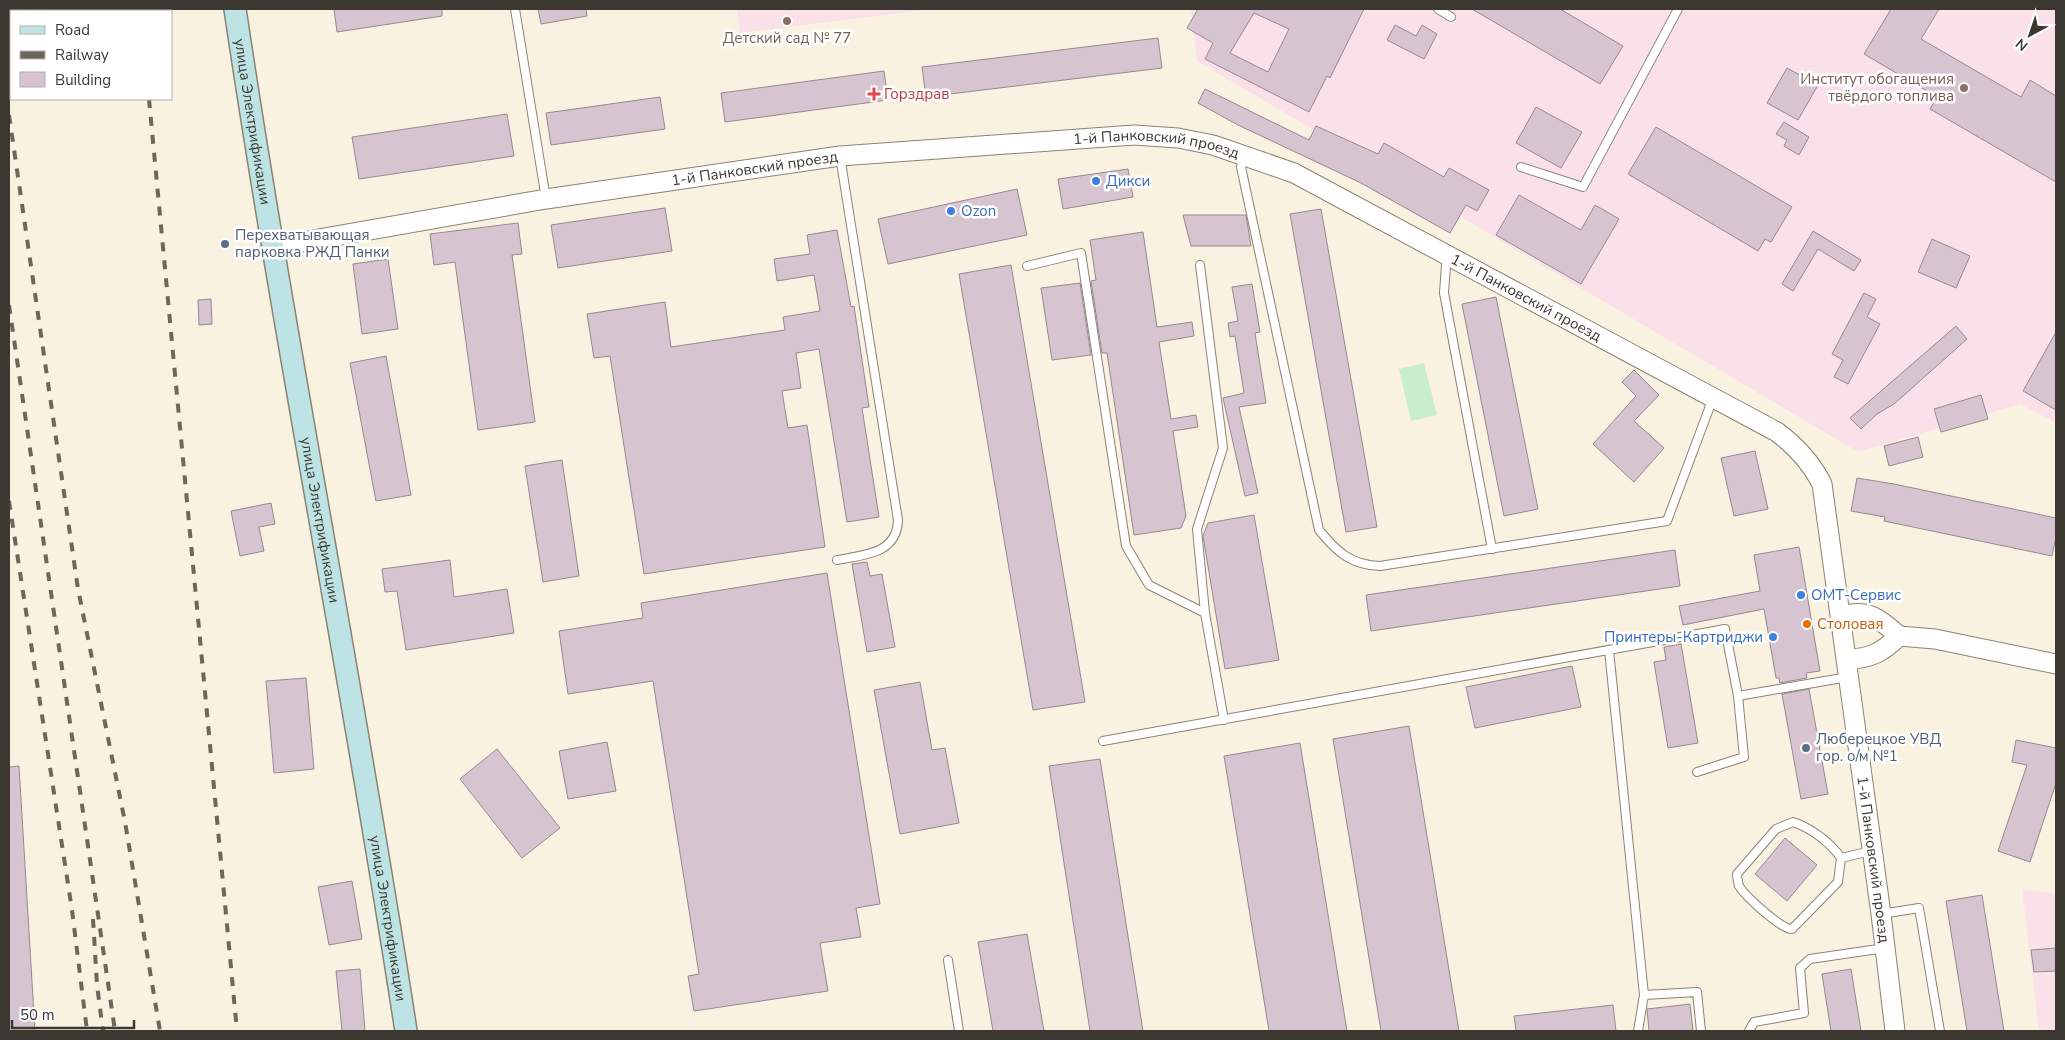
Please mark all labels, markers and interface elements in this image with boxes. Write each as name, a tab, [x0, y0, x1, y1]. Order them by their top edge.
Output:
legend	[10, 10, 172, 100]
north arrow	[2005, 10, 2055, 60]
marker: Детский сад № 77	[781, 15, 793, 27]
text: Road	[55, 20, 90, 40]
place label: Детский сад № 77	[723, 28, 851, 48]
text: N	[2012, 34, 2032, 55]
street label: улица Электрификации	[230, 37, 276, 206]
text: Railway	[55, 45, 109, 65]
place label: Институт обогащения твёрдого топлива	[1800, 69, 1954, 106]
text: Building	[55, 70, 111, 90]
marker: Институт обогащения твёрдого топлива	[1958, 82, 1970, 94]
place label: Горздрав	[884, 84, 949, 104]
marker: Горздрав	[868, 88, 880, 100]
street label: 1-й Панковский проезд	[1072, 125, 1242, 163]
street label: 1-й Панковский проезд	[670, 146, 839, 191]
place label: Дикси	[1106, 171, 1150, 191]
marker: Дикси	[1090, 175, 1102, 187]
place label: Ozon	[961, 201, 996, 221]
marker: Ozon	[945, 205, 957, 217]
place label: Перехватывающая парковка РЖД Панки	[235, 225, 390, 262]
marker: Перехватывающая парковка РЖД Панки	[219, 238, 231, 250]
street label: 1-й Панковский проезд	[1447, 249, 1605, 346]
street label: улица Электрификации	[296, 436, 344, 604]
place label: ОМТ-Сервис	[1811, 585, 1901, 605]
marker: ОМТ-Сервис	[1795, 589, 1807, 601]
place label: Столовая	[1817, 614, 1884, 634]
marker: Столовая	[1801, 618, 1813, 630]
place label: Принтеры-Картриджи	[1604, 627, 1763, 647]
marker: Принтеры-Картриджи	[1767, 631, 1779, 643]
place label: Люберецкое УВД гор. о/м №1	[1816, 729, 1941, 766]
marker: Люберецкое УВД гор. о/м №1	[1800, 742, 1812, 754]
street label: 1-й Панковский проезд	[1852, 775, 1894, 944]
street label: улица Электрификации	[365, 834, 411, 1003]
scale bar	[12, 998, 135, 1030]
text: 50 m	[20, 1005, 55, 1025]

